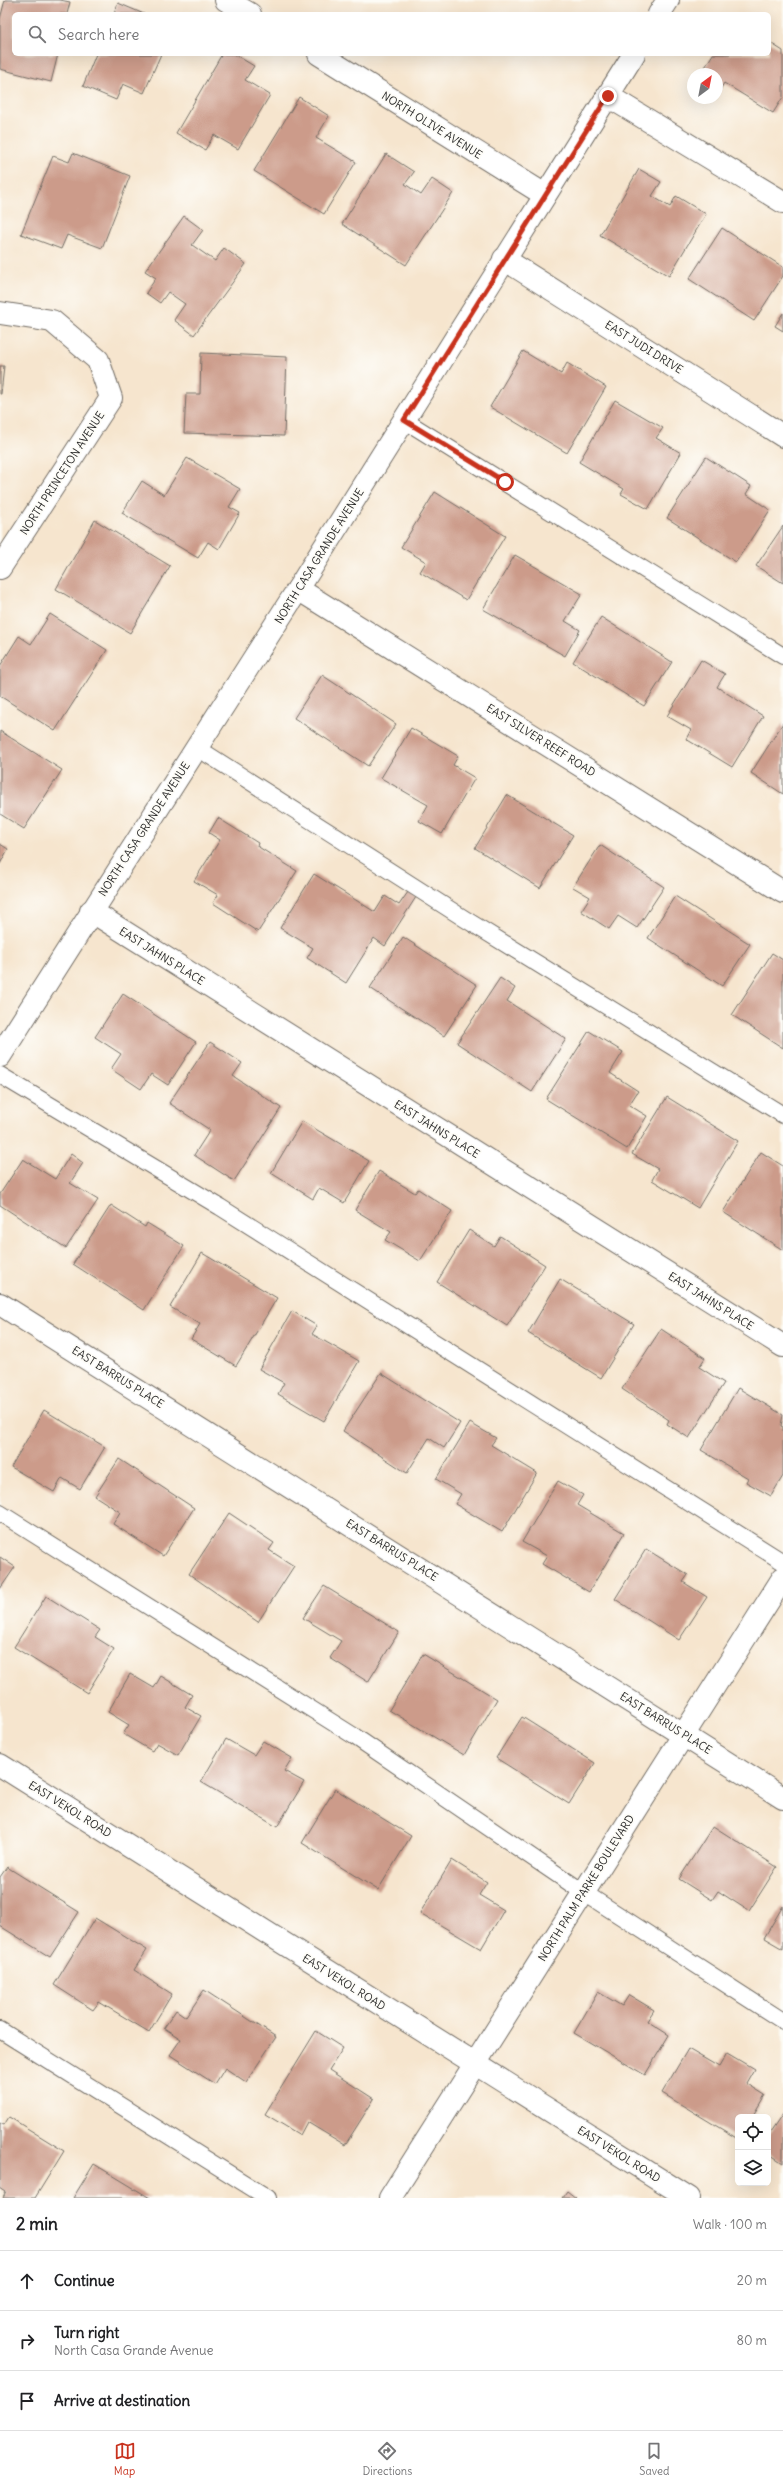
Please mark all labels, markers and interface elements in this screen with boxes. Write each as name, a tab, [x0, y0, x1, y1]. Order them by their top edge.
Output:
search box	[12, 12, 771, 56]
icon: search	[26, 23, 48, 45]
text: Search here	[58, 25, 139, 44]
north arrow	[687, 68, 723, 104]
route end	[599, 87, 617, 105]
street label: NORTH OLIVE AVENUE	[379, 88, 485, 162]
street label: EAST JUDI DRIVE	[602, 317, 686, 377]
street label: NORTH PRINCETON AVENUE	[17, 409, 107, 537]
route start	[496, 473, 514, 491]
street label: NORTH CASA GRANDE AVENUE	[271, 486, 367, 626]
street label: EAST SILVER REEF ROAD	[484, 701, 598, 779]
street label: NORTH CASA GRANDE AVENUE	[95, 759, 193, 899]
street label: EAST JAHNS PLACE	[117, 924, 207, 988]
street label: EAST JAHNS PLACE	[392, 1097, 482, 1161]
street label: EAST JAHNS PLACE	[666, 1269, 756, 1333]
street label: EAST BARRUS PLACE	[69, 1343, 167, 1411]
street label: EAST BARRUS PLACE	[343, 1516, 441, 1584]
street label: EAST BARRUS PLACE	[617, 1689, 715, 1757]
street label: EAST VEKOL ROAD	[26, 1778, 114, 1840]
street label: NORTH PALM PARKE BOULEVARD	[535, 1812, 637, 1964]
street label: EAST VEKOL ROAD	[300, 1951, 388, 2013]
map controls	[735, 2114, 771, 2186]
button: locate	[735, 2114, 771, 2150]
street label: EAST VEKOL ROAD	[575, 2123, 663, 2185]
button: layers	[735, 2150, 771, 2186]
text: 2 min	[16, 2213, 58, 2235]
text: Walk · 100 m	[693, 2216, 767, 2233]
icon: ahead	[16, 2270, 38, 2292]
text: Continue	[54, 2271, 115, 2290]
text: 20 m	[737, 2272, 767, 2289]
text: Turn right	[54, 2323, 119, 2342]
icon: right	[16, 2330, 38, 2352]
text: 80 m	[736, 2332, 767, 2349]
text: North Casa Grande Avenue	[54, 2342, 214, 2359]
icon: arrive	[16, 2390, 38, 2412]
text: Arrive at destination	[54, 2391, 190, 2410]
tab: Map	[114, 2440, 136, 2478]
tab: Directions	[363, 2440, 412, 2478]
tab: Saved	[639, 2440, 669, 2478]

